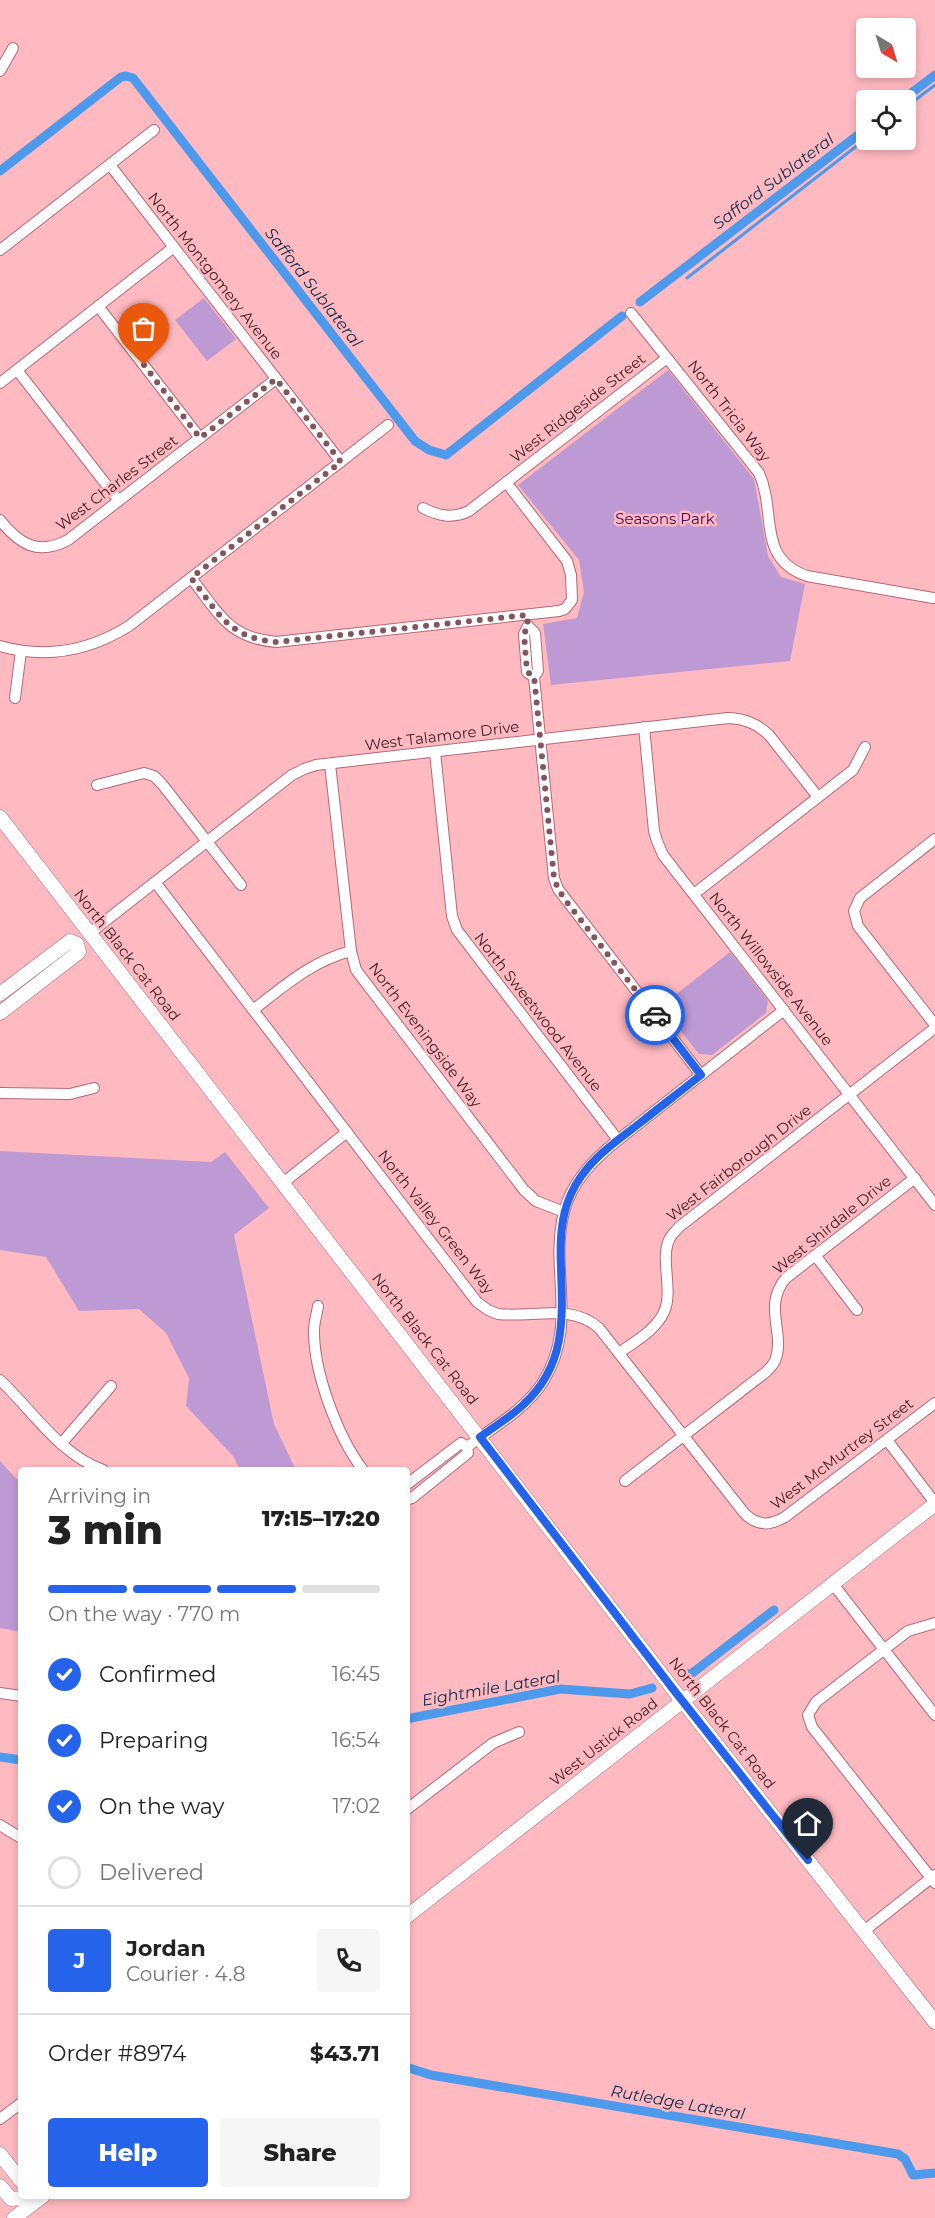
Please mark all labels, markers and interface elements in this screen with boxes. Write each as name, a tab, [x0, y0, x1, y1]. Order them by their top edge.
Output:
north arrow	[856, 18, 916, 78]
map controls	[856, 18, 916, 150]
button: locate	[856, 90, 916, 150]
water label: Safford Sublateral	[709, 129, 838, 233]
street label: North Montgomery Avenue	[144, 188, 287, 363]
water label: Safford Sublateral	[261, 224, 367, 351]
pin	[118, 303, 169, 365]
icon: bag	[127, 312, 160, 345]
street label: West Ridgeside Street	[506, 349, 649, 466]
street label: North Tricia Way	[684, 356, 776, 466]
street label: West Charles Street	[52, 431, 181, 535]
park label: Seasons Park	[615, 509, 715, 528]
street label: West Talamore Drive	[364, 717, 520, 754]
street label: North Black Cat Road	[70, 885, 185, 1024]
street label: North Willowside Avenue	[705, 888, 837, 1049]
street label: North Sweetwood Avenue	[470, 928, 606, 1095]
street label: North Eveningside Way	[365, 959, 487, 1112]
courier	[625, 985, 685, 1045]
icon: car	[639, 999, 672, 1032]
street label: West Fairborough Drive	[662, 1100, 815, 1225]
street label: North Valley Green Way	[374, 1146, 499, 1298]
street label: West Shirdale Drive	[769, 1171, 895, 1278]
street label: North Black Cat Road	[368, 1269, 483, 1408]
street label: West McMurtrey Street	[767, 1394, 917, 1514]
text: Arriving in	[48, 1484, 151, 1508]
text: 17:15–17:20	[262, 1505, 380, 1532]
text: 3 min	[48, 1506, 163, 1554]
text: On the way · 770 m	[48, 1602, 240, 1626]
street label: North Black Cat Road	[665, 1653, 780, 1792]
icon: check	[48, 1658, 81, 1691]
text: Confirmed	[99, 1661, 216, 1688]
text: 16:45	[332, 1662, 380, 1686]
water label: Eightmile Lateral	[420, 1667, 562, 1710]
street label: West Ustick Road	[546, 1693, 662, 1790]
icon: check	[48, 1724, 81, 1757]
text: Preparing	[99, 1727, 208, 1754]
text: 16:54	[332, 1728, 380, 1752]
icon: check	[48, 1790, 81, 1823]
text: On the way	[99, 1793, 224, 1820]
text: 17:02	[333, 1794, 380, 1818]
pin	[782, 1798, 833, 1860]
icon: home	[791, 1807, 824, 1840]
text: Delivered	[99, 1859, 204, 1886]
button: phone	[317, 1929, 380, 1992]
text: Jordan	[126, 1935, 206, 1962]
text: J	[74, 1947, 85, 1974]
text: Courier · 4.8	[126, 1962, 245, 1986]
text: Order #8974	[48, 2040, 186, 2067]
text: $43.71	[310, 2040, 380, 2067]
water label: Rutledge Lateral	[609, 2081, 747, 2124]
button: Help	[48, 2118, 208, 2187]
button: Share	[220, 2118, 380, 2187]

